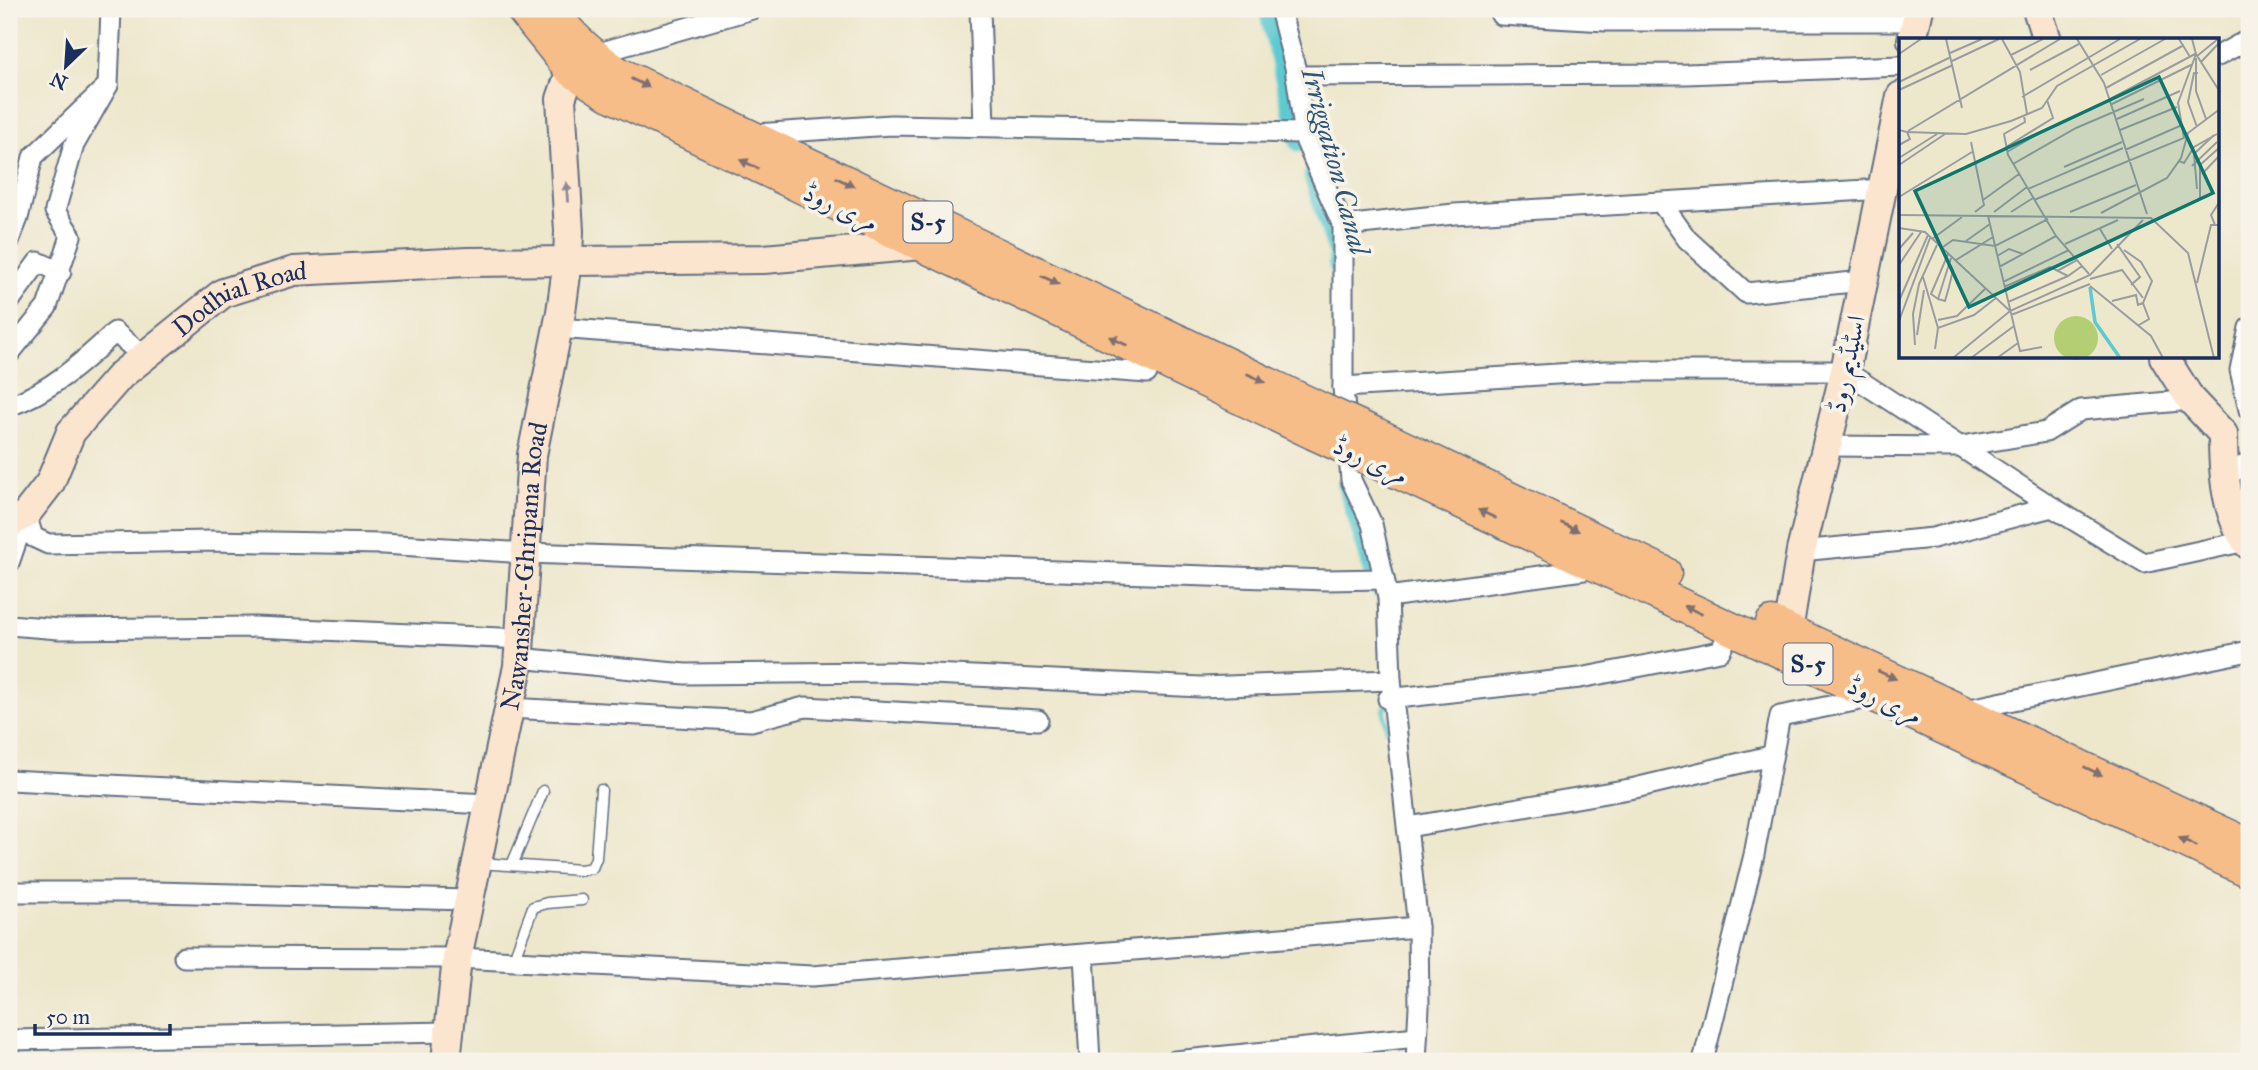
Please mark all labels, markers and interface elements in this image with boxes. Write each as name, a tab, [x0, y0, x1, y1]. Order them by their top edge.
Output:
north arrow	[32, 32, 102, 102]
inset map	[1899, 38, 2220, 359]
water label: Irriggation Canal	[1294, 63, 1378, 261]
text: N	[47, 67, 71, 95]
one-way arrow	[630, 78, 650, 89]
one-way arrow	[739, 158, 759, 170]
street label: مری روڈ	[797, 176, 884, 240]
one-way arrow	[835, 176, 855, 188]
one-way arrow	[562, 181, 573, 203]
road number: S-5	[904, 202, 953, 243]
street label: Dodhial Road	[166, 254, 307, 343]
one-way arrow	[1040, 274, 1060, 285]
street label: اسٹیڈیم روڈ	[1820, 312, 1879, 417]
one-way arrow	[1108, 335, 1128, 347]
one-way arrow	[1245, 372, 1266, 383]
street label: Nawansher-Ghripana Road	[493, 419, 554, 713]
street label: مری روڈ	[1327, 429, 1414, 493]
one-way arrow	[1477, 508, 1497, 519]
one-way arrow	[1560, 521, 1580, 533]
one-way arrow	[1683, 604, 1703, 615]
road number: S-5	[1784, 644, 1832, 684]
street label: مری روڈ	[1841, 669, 1928, 733]
one-way arrow	[1877, 669, 1897, 681]
one-way arrow	[2083, 766, 2103, 777]
one-way arrow	[2178, 836, 2198, 847]
scale bar	[35, 993, 170, 1037]
text: 50 m	[46, 1004, 91, 1030]

